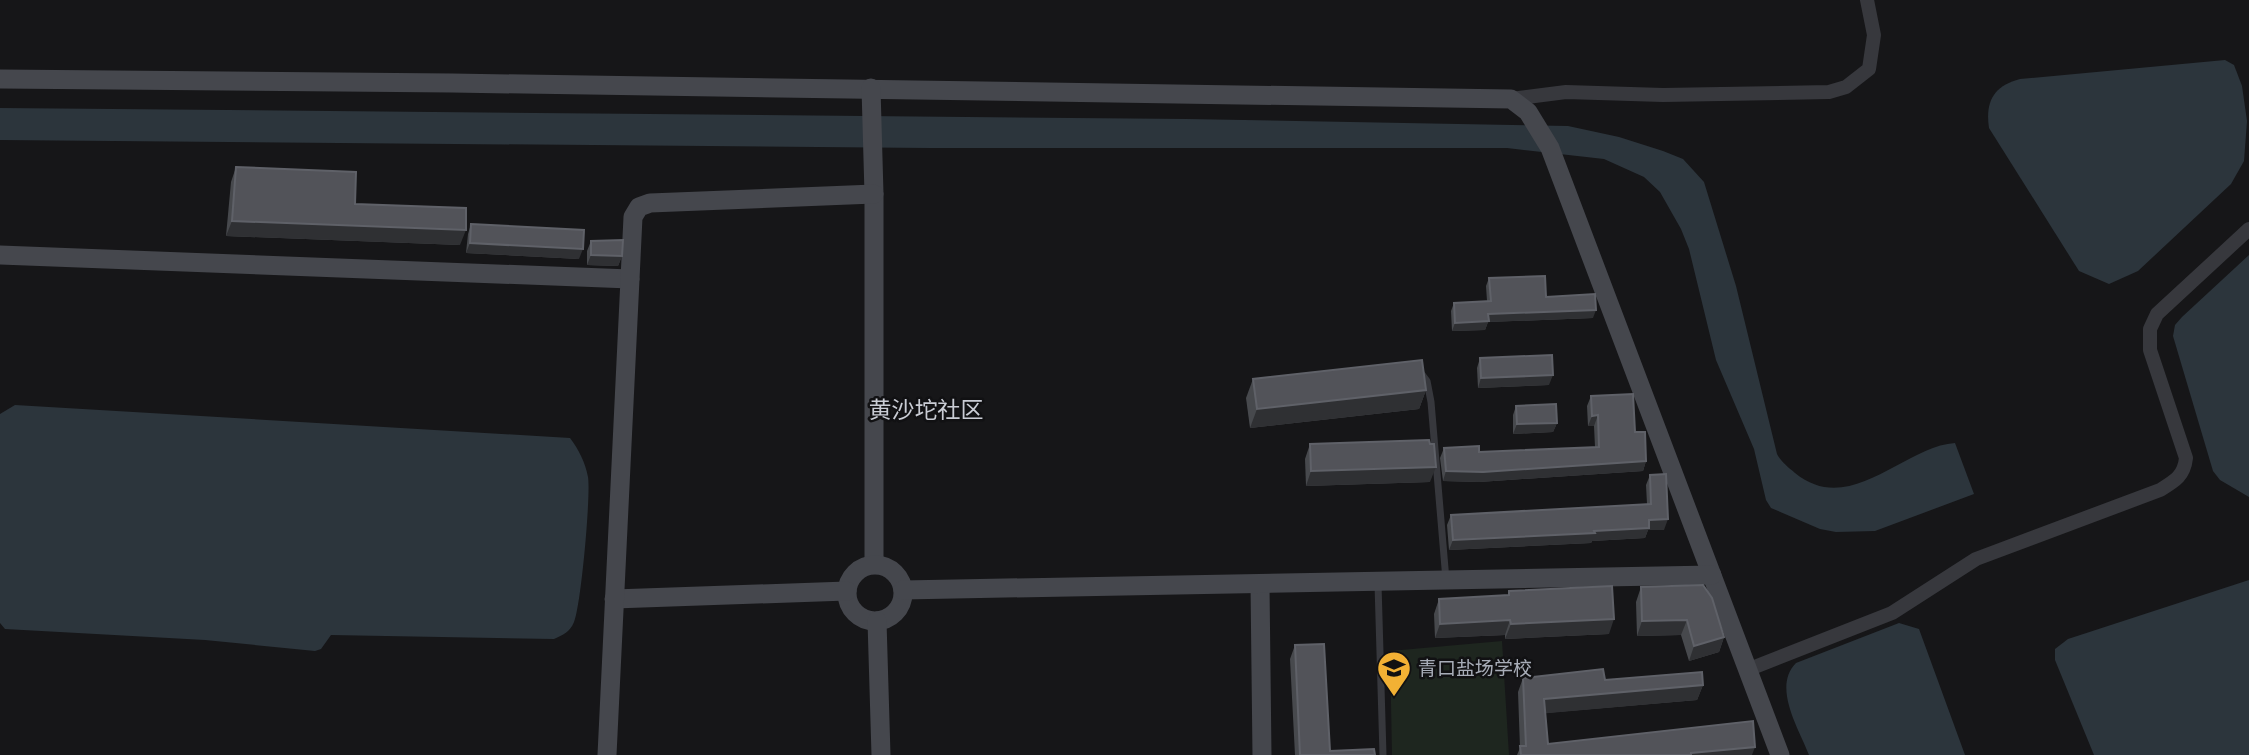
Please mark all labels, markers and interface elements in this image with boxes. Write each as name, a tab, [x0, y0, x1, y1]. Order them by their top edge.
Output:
district label: 黄沙坨社区	[869, 395, 984, 423]
school or university icon: 青口盐场学校	[1375, 649, 1413, 698]
place label: 青口盐场学校	[1418, 656, 1532, 679]

